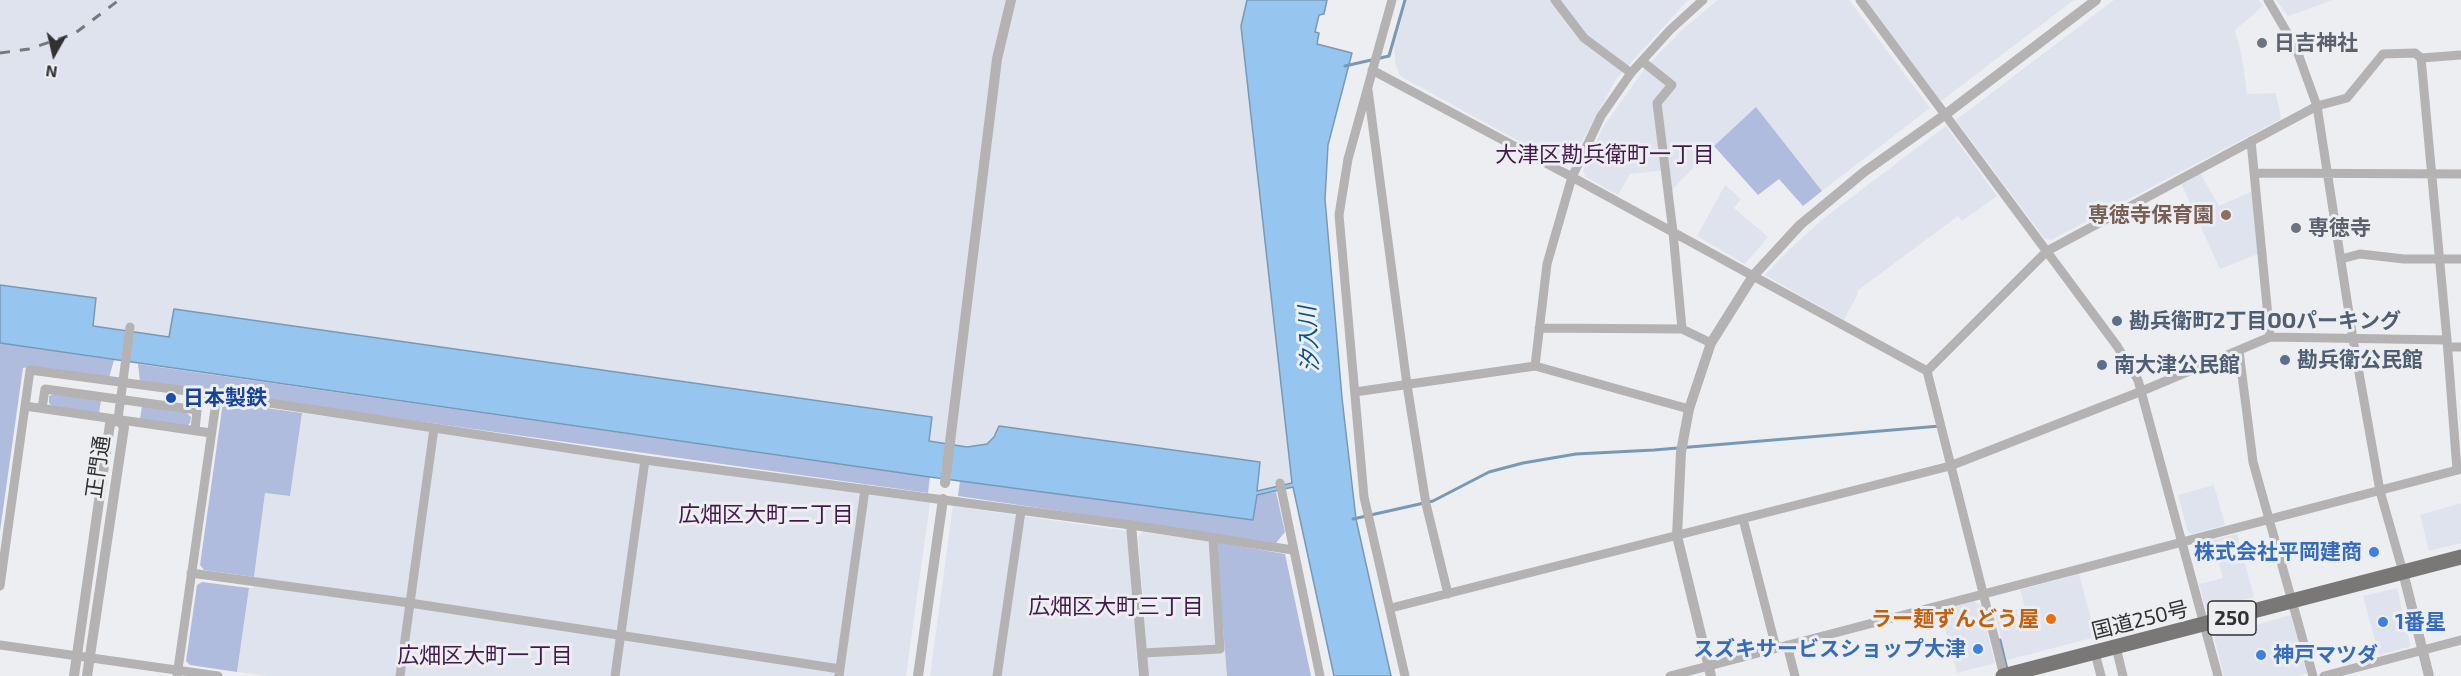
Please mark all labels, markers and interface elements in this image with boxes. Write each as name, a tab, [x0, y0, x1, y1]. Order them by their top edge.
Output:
north arrow	[24, 24, 84, 84]
place label: 日吉神社	[2274, 30, 2358, 56]
marker: 日吉神社	[2255, 36, 2269, 50]
text: N	[44, 62, 58, 83]
district label: 大津区勘兵衛町一丁目	[1495, 142, 1715, 168]
place label: 専徳寺保育園	[2088, 202, 2214, 228]
marker: 専徳寺保育園	[2219, 208, 2233, 222]
place label: 専徳寺	[2308, 215, 2371, 241]
marker: 専徳寺	[2289, 221, 2303, 235]
water label: 汐入川	[1294, 305, 1324, 373]
place label: 勘兵衛町2丁目OOパーキング	[2129, 308, 2401, 334]
marker: 勘兵衛町2丁目OOパーキング	[2110, 314, 2124, 328]
place label: 勘兵衛公民館	[2297, 347, 2423, 373]
place label: 南大津公民館	[2114, 352, 2240, 378]
marker: 勘兵衛公民館	[2278, 353, 2292, 367]
marker: 南大津公民館	[2095, 358, 2109, 372]
place label: 日本製鉄	[183, 385, 267, 411]
marker: 日本製鉄	[164, 391, 178, 405]
street label: 正門通	[81, 434, 115, 500]
district label: 広畑区大町二丁目	[678, 502, 854, 528]
place label: 株式会社平岡建商	[2194, 539, 2362, 565]
marker: 株式会社平岡建商	[2367, 545, 2381, 559]
district label: 広畑区大町三丁目	[1028, 594, 1204, 620]
street label: 国道250号	[2089, 596, 2191, 644]
road number: 250	[2208, 601, 2256, 635]
place label: ラー麺ずんどう屋	[1871, 606, 2039, 632]
place label: 1番星	[2395, 609, 2446, 635]
marker: ラー麺ずんどう屋	[2044, 612, 2058, 626]
marker: 1番星	[2376, 615, 2390, 629]
place label: スズキサービスショップ大津	[1693, 636, 1966, 662]
marker: スズキサービスショップ大津	[1971, 642, 1985, 656]
place label: 神戸マツダ	[2273, 642, 2378, 668]
district label: 広畑区大町一丁目	[397, 643, 573, 669]
marker: 神戸マツダ	[2254, 648, 2268, 662]

